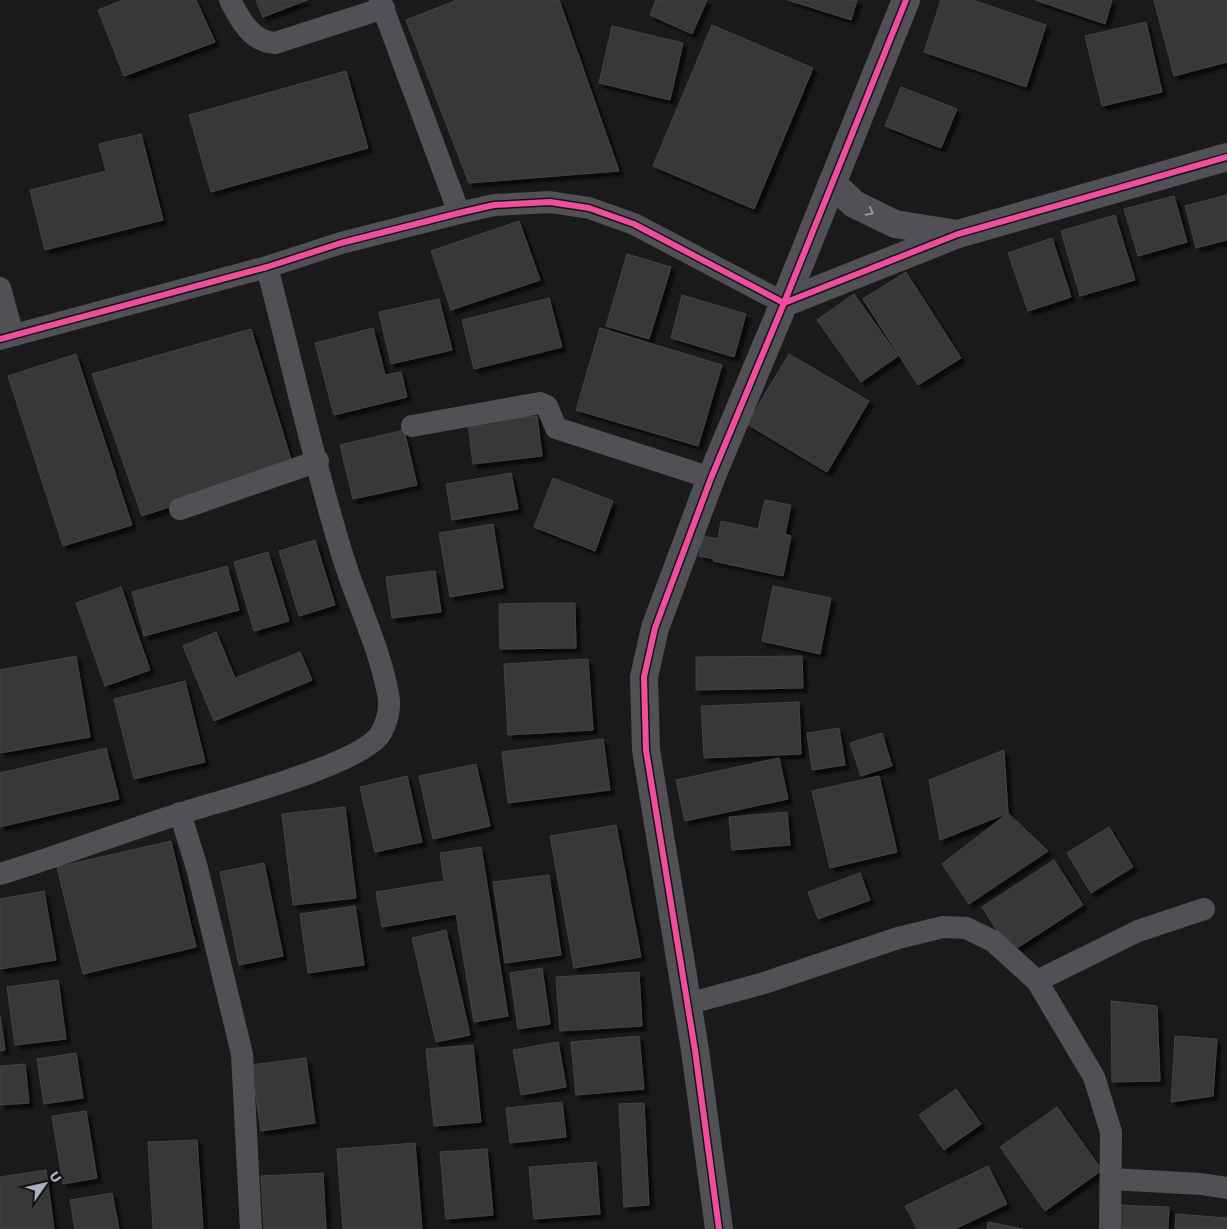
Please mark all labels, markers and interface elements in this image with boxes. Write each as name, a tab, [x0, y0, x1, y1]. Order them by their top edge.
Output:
one-way arrow	[865, 206, 874, 216]
north arrow	[20, 1159, 70, 1209]
text: U	[46, 1168, 65, 1185]

